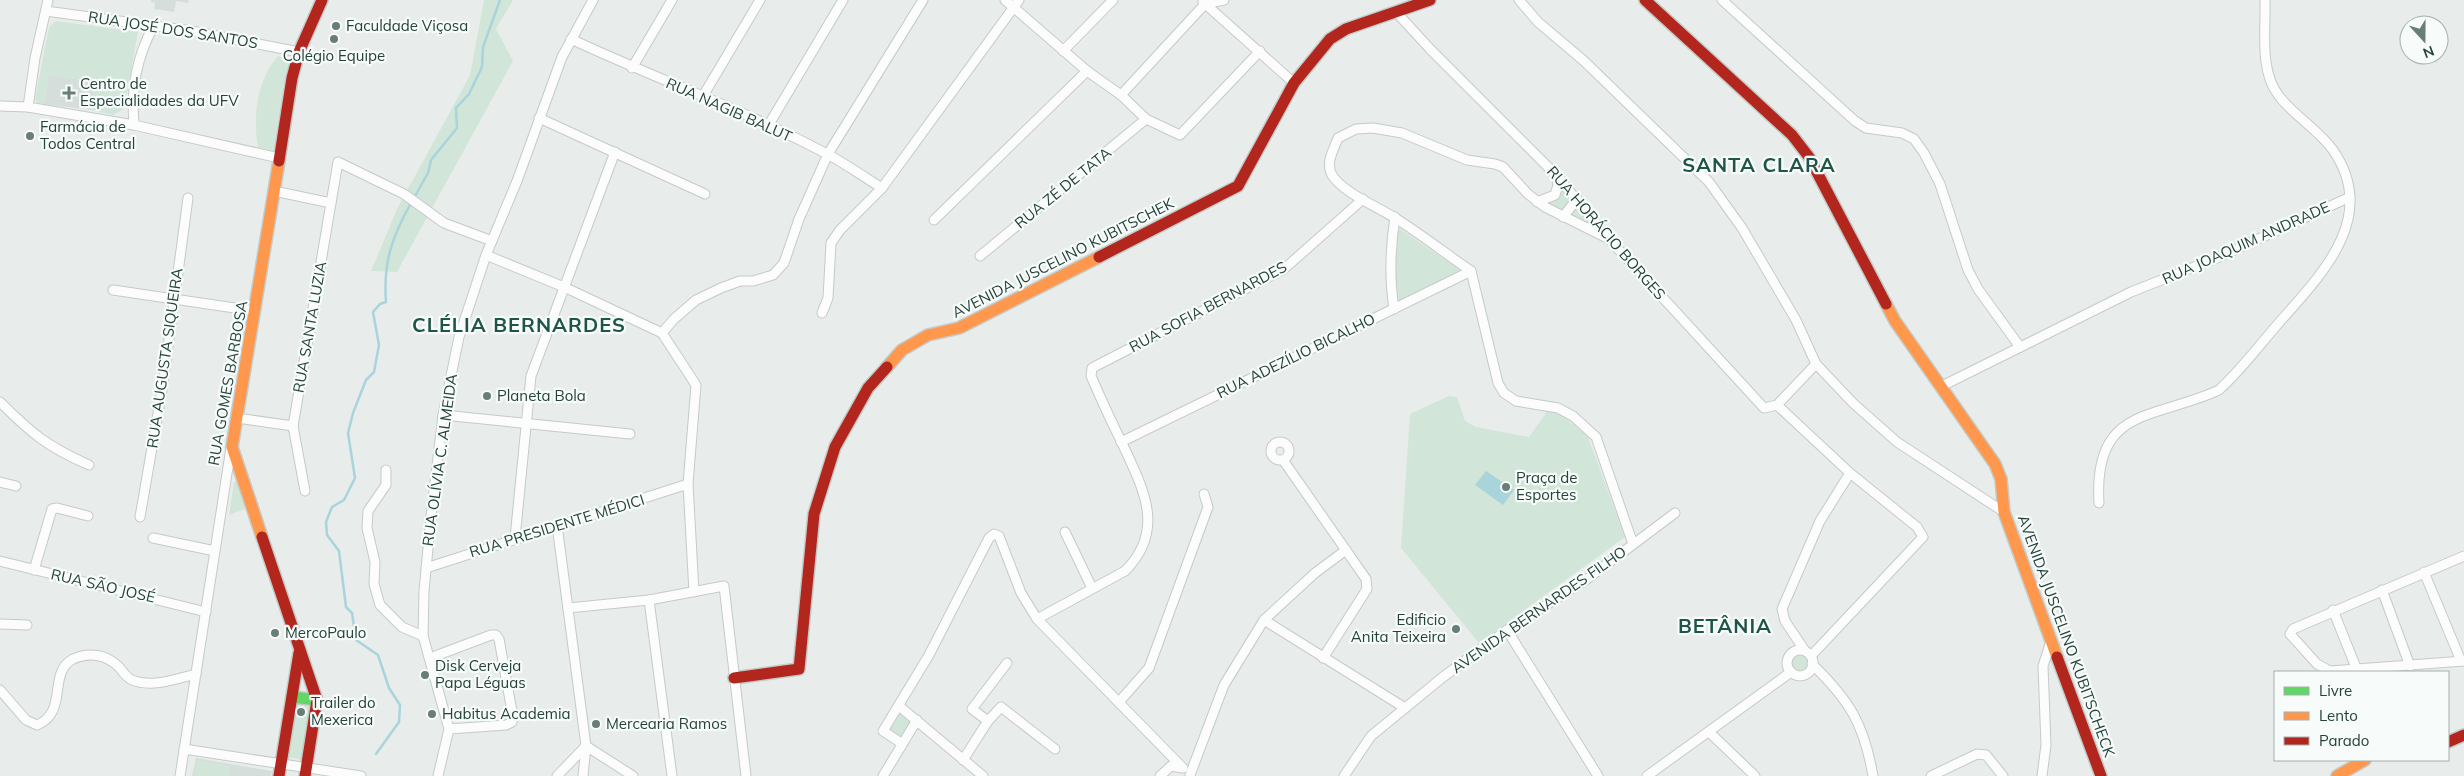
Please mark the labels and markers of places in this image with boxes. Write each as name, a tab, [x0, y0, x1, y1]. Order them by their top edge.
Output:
place label: Faculdade Viçosa	[346, 16, 468, 35]
marker: Faculdade Viçosa	[330, 20, 342, 32]
marker: Colégio Equipe	[328, 33, 340, 45]
place label: Colégio Equipe	[283, 46, 385, 65]
place label: Centro de Especialidades da UFV	[80, 74, 239, 110]
marker: Centro de Especialidades da UFV	[62, 86, 76, 100]
place label: Farmácia de Todos Central	[40, 117, 135, 153]
marker: Farmácia de Todos Central	[24, 130, 36, 142]
place label: Planeta Bola	[497, 386, 586, 405]
marker: Planeta Bola	[481, 390, 493, 402]
place label: Praça de Esportes	[1516, 468, 1577, 504]
marker: Praça de Esportes	[1500, 481, 1512, 493]
place label: Edificio Anita Teixeira	[1351, 610, 1446, 646]
place label: MercoPaulo	[285, 623, 366, 642]
marker: Edificio Anita Teixeira	[1450, 623, 1462, 635]
marker: MercoPaulo	[269, 627, 281, 639]
place label: Disk Cerveja Papa Léguas	[435, 656, 526, 692]
marker: Disk Cerveja Papa Léguas	[419, 669, 431, 681]
place label: Trailer do Mexerica	[311, 693, 376, 729]
place label: Habitus Academia	[442, 704, 571, 723]
marker: Trailer do Mexerica	[295, 706, 307, 718]
marker: Habitus Academia	[426, 708, 438, 720]
place label: Mercearia Ramos	[606, 714, 727, 733]
marker: Mercearia Ramos	[590, 718, 602, 730]

